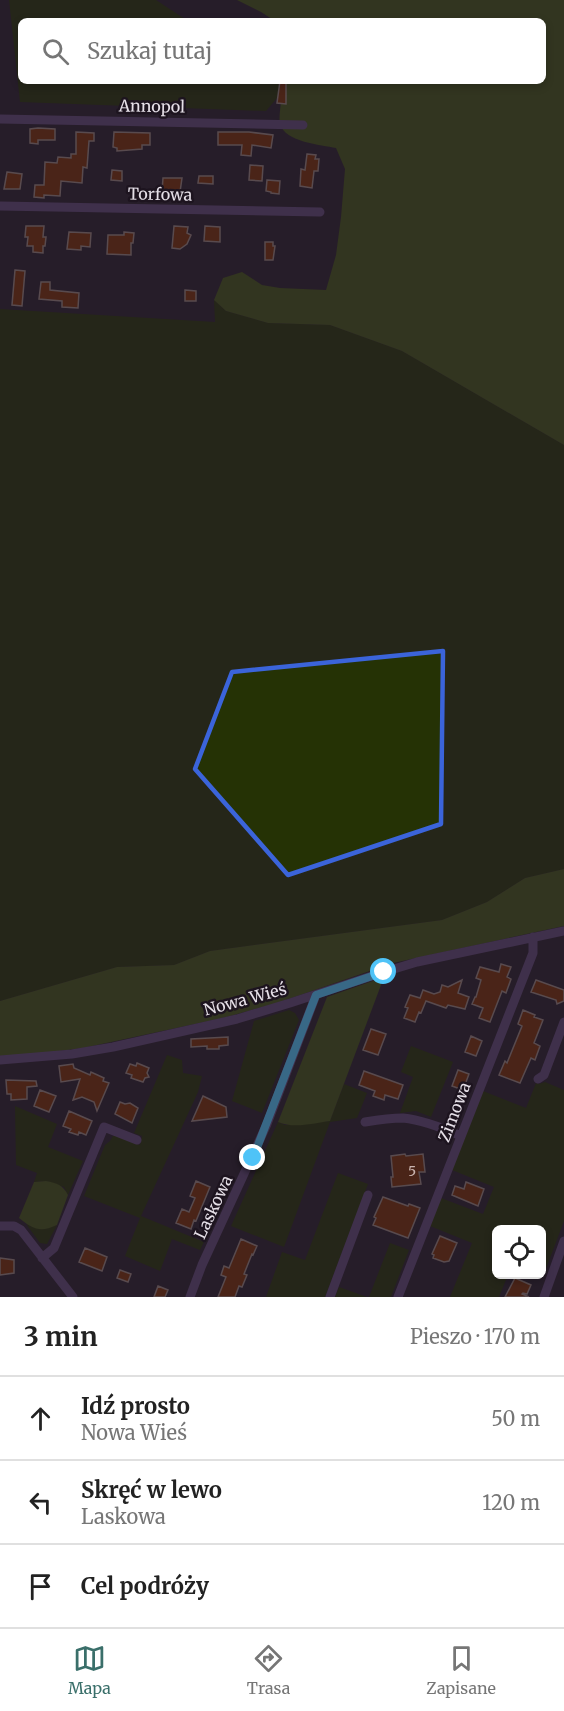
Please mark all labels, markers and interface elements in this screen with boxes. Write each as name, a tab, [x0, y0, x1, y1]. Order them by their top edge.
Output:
search box	[18, 18, 546, 84]
icon: search	[39, 35, 72, 68]
text: Szukaj tutaj	[87, 37, 212, 65]
street label: Annopol	[118, 95, 185, 117]
street label: Torfowa	[128, 183, 193, 205]
route start	[370, 958, 396, 984]
street label: Nowa Wieś	[201, 978, 289, 1020]
street label: Zimowa	[433, 1079, 475, 1145]
route end	[239, 1144, 265, 1170]
house number: 5	[408, 1162, 416, 1180]
street label: Laskowa	[190, 1172, 237, 1242]
map controls	[492, 1225, 546, 1279]
button: locate	[492, 1225, 546, 1279]
text: 3 min	[24, 1320, 98, 1353]
text: Pieszo · 170 m	[410, 1324, 540, 1349]
text: Idź prosto	[81, 1392, 190, 1420]
icon: ahead	[24, 1402, 57, 1435]
text: 50 m	[491, 1406, 540, 1431]
text: Nowa Wieś	[81, 1420, 187, 1445]
text: Skręć w lewo	[81, 1476, 222, 1504]
icon: left	[24, 1486, 57, 1519]
text: 120 m	[482, 1490, 540, 1515]
text: Laskowa	[81, 1504, 166, 1529]
icon: arrive	[24, 1570, 57, 1603]
text: Cel podróży	[81, 1572, 209, 1600]
tab: Mapa	[68, 1642, 111, 1698]
tab: Trasa	[247, 1642, 290, 1698]
tab: Zapisane	[426, 1642, 496, 1698]

